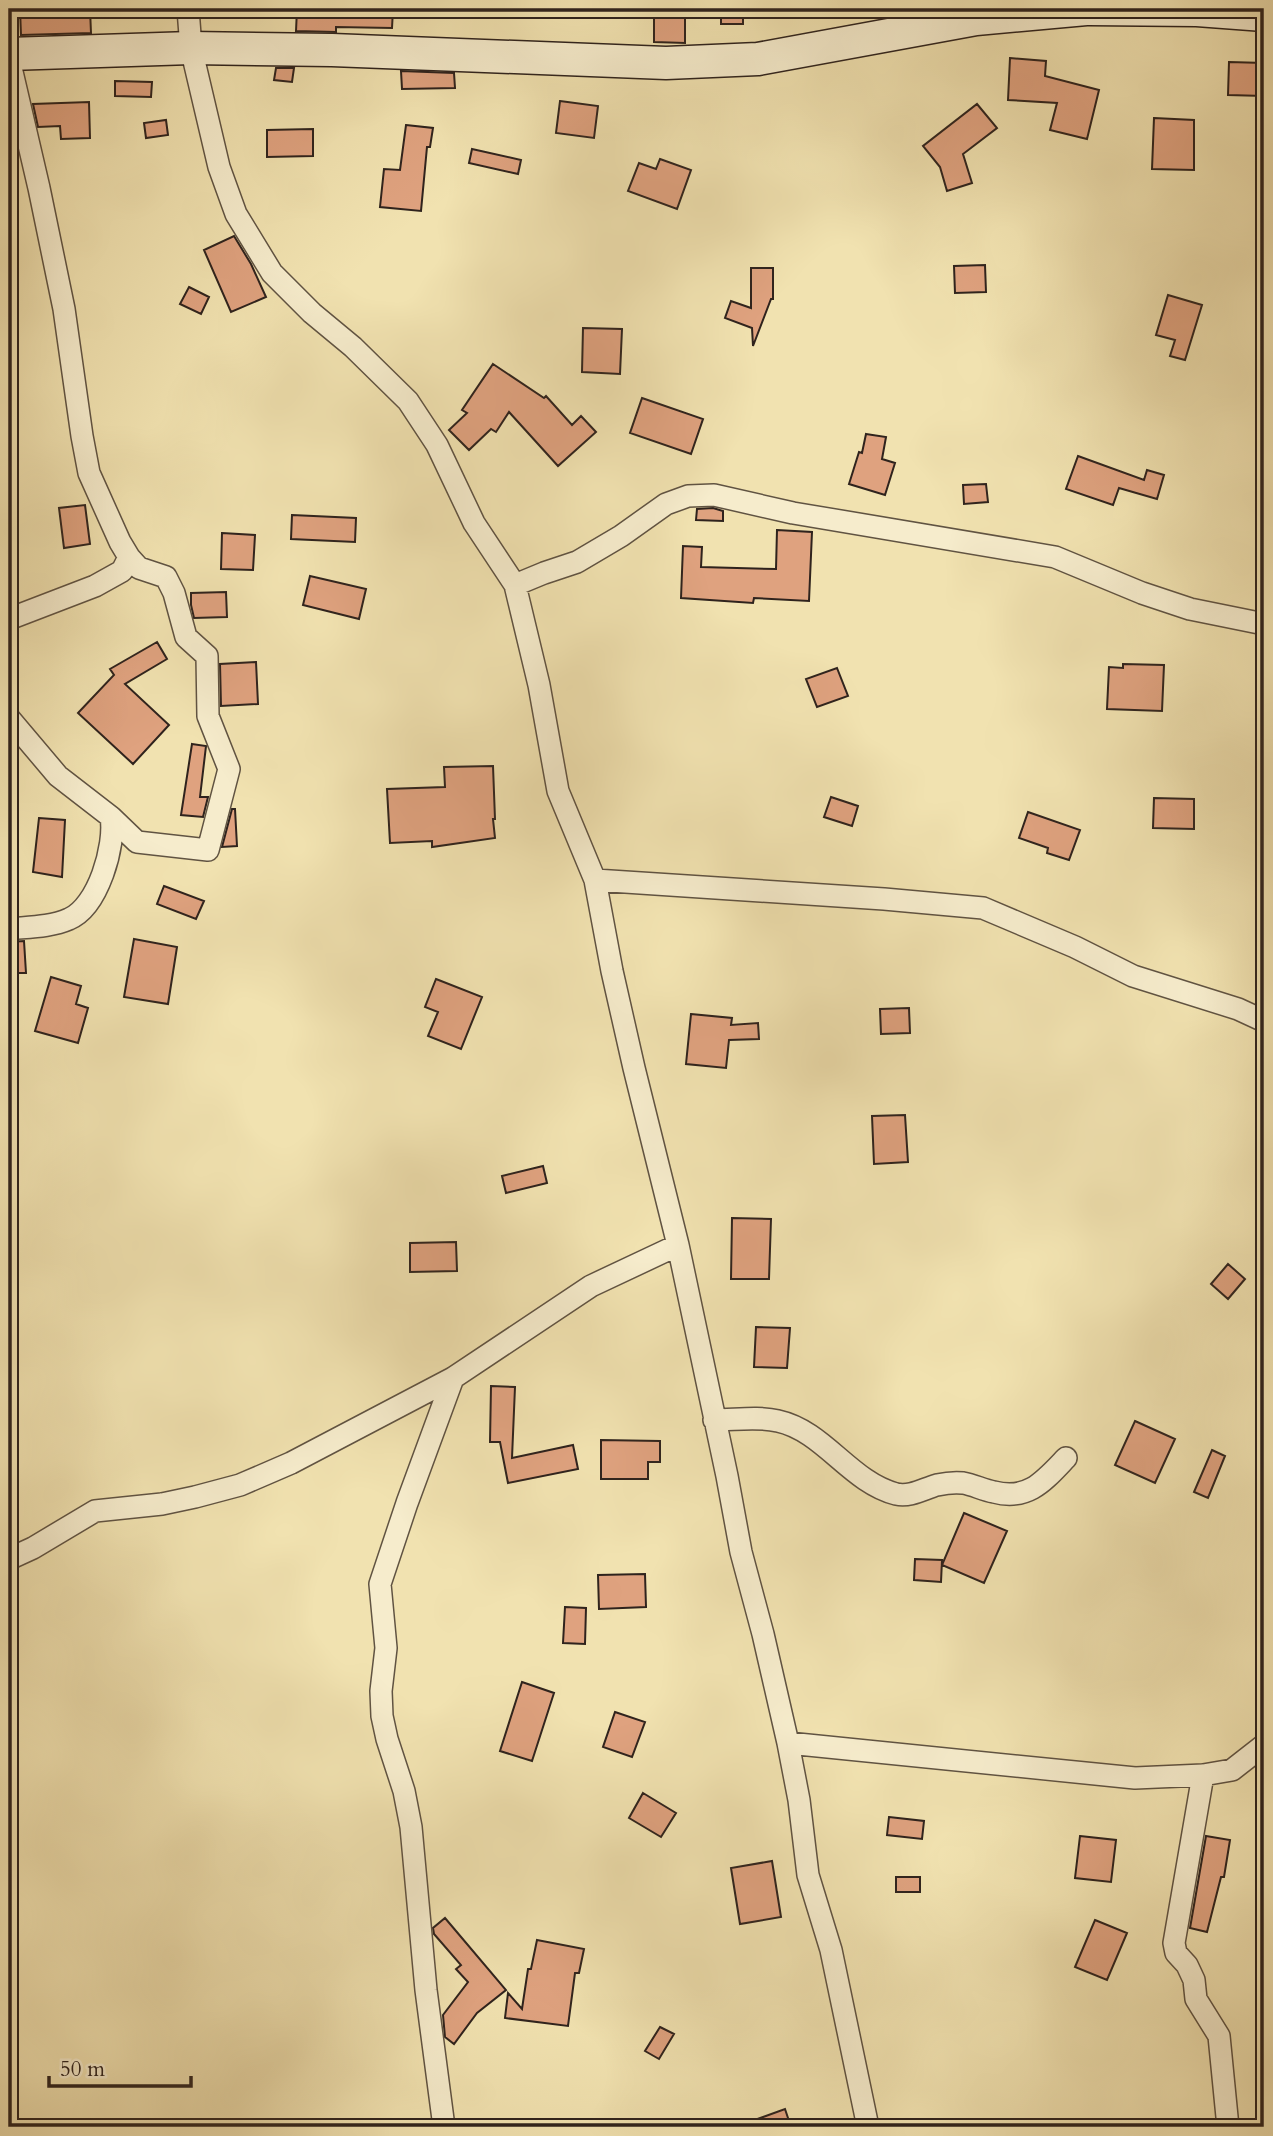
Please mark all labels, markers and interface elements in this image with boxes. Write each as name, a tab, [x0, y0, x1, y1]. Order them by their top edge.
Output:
scale bar	[49, 2045, 191, 2089]
text: 50 m	[60, 2055, 105, 2084]

